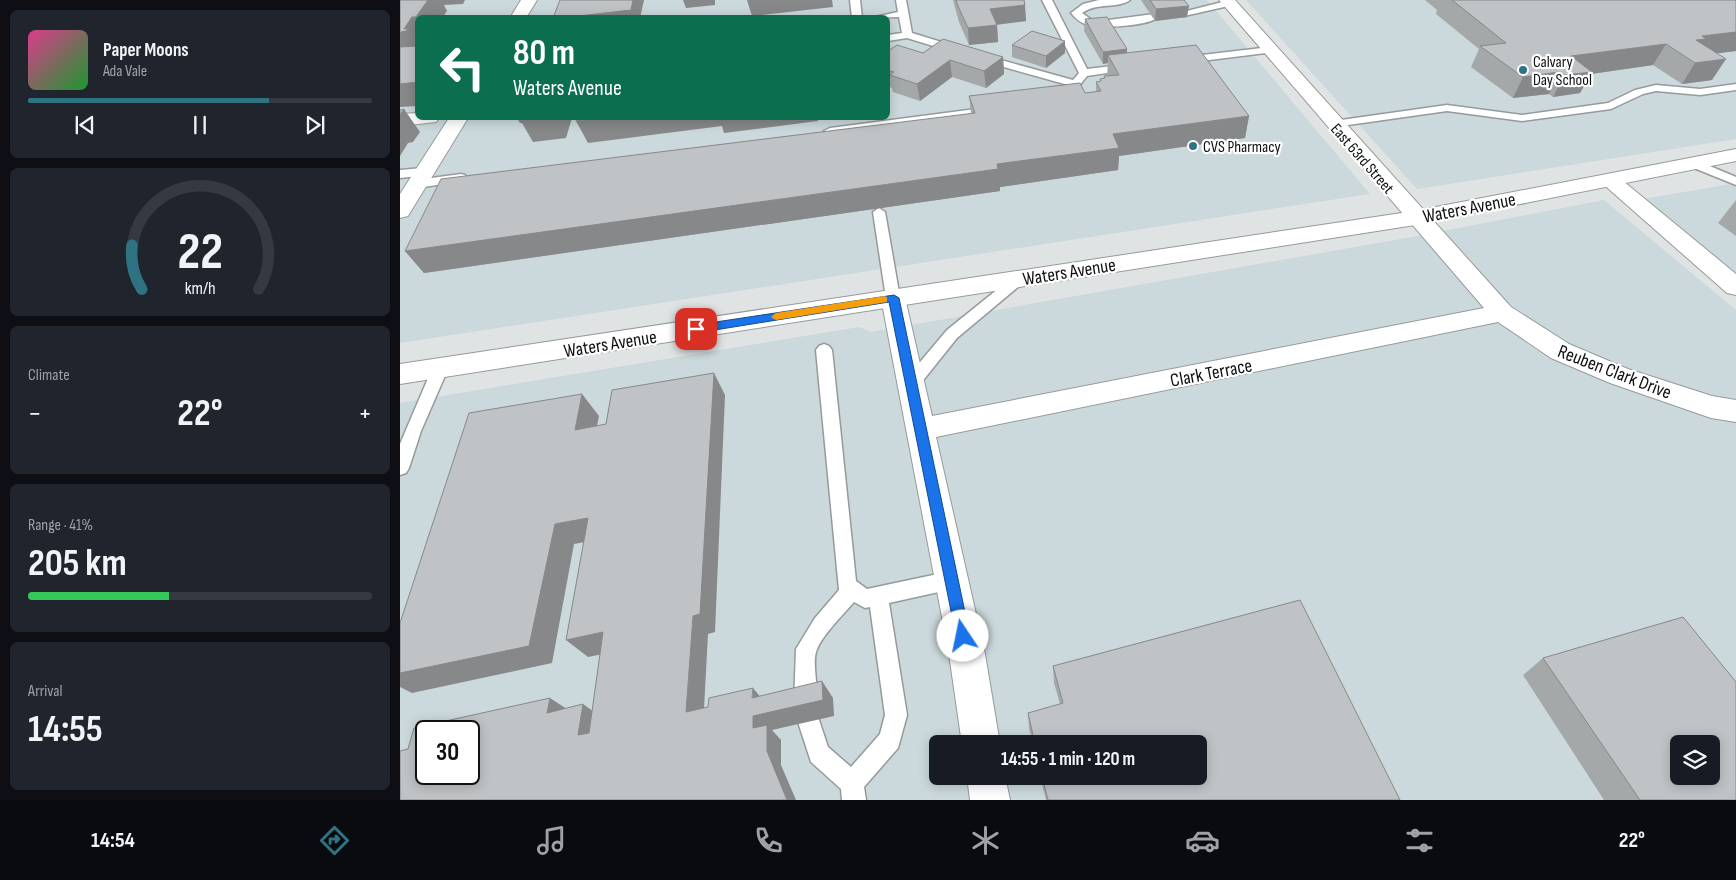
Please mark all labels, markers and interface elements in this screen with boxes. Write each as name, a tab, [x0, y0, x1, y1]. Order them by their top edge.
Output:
text: 80 m	[513, 32, 575, 75]
icon: left	[430, 35, 495, 100]
text: Paper Moons	[103, 39, 189, 62]
place label: Calvary Day School	[1533, 53, 1592, 90]
text: Ada Vale	[103, 62, 147, 81]
marker: Calvary Day School	[1517, 64, 1529, 76]
text: Waters Avenue	[513, 75, 622, 102]
icon: previous	[71, 111, 99, 139]
icon: pause	[186, 111, 214, 139]
icon: next	[301, 111, 329, 139]
street label: East 63rd Street	[1326, 120, 1398, 198]
place label: CVS Pharmacy	[1203, 138, 1281, 157]
marker: CVS Pharmacy	[1187, 140, 1199, 152]
street label: Waters Avenue	[1421, 188, 1518, 229]
text: 22	[177, 221, 223, 284]
street label: Waters Avenue	[1021, 254, 1117, 291]
text: km/h	[185, 278, 215, 299]
pin	[675, 308, 717, 350]
icon: arrive	[682, 315, 710, 343]
street label: Waters Avenue	[562, 326, 658, 363]
street label: Reuben Clark Drive	[1554, 340, 1674, 405]
street label: Clark Terrace	[1168, 354, 1254, 393]
text: Climate	[28, 366, 70, 385]
text: 22°	[177, 391, 223, 436]
text: −	[28, 397, 42, 430]
text: +	[358, 397, 372, 430]
text: Range · 41%	[28, 516, 93, 535]
text: 205 km	[28, 541, 127, 586]
position arrow	[936, 609, 988, 661]
text: Arrival	[28, 682, 62, 701]
text: 14:55	[28, 707, 103, 752]
speed limit sign: 30	[415, 720, 480, 785]
map controls	[1670, 735, 1720, 785]
button: layers	[1670, 735, 1720, 785]
text: 14:55 · 1 min · 120 m	[1001, 748, 1135, 771]
icon: directions	[317, 823, 352, 858]
icon: music	[534, 823, 569, 858]
icon: phone	[751, 823, 786, 858]
icon: climate	[968, 823, 1003, 858]
icon: car	[1185, 823, 1220, 858]
icon: filters	[1402, 823, 1437, 858]
text: 14:54	[91, 827, 135, 854]
text: 22°	[1619, 827, 1645, 854]

